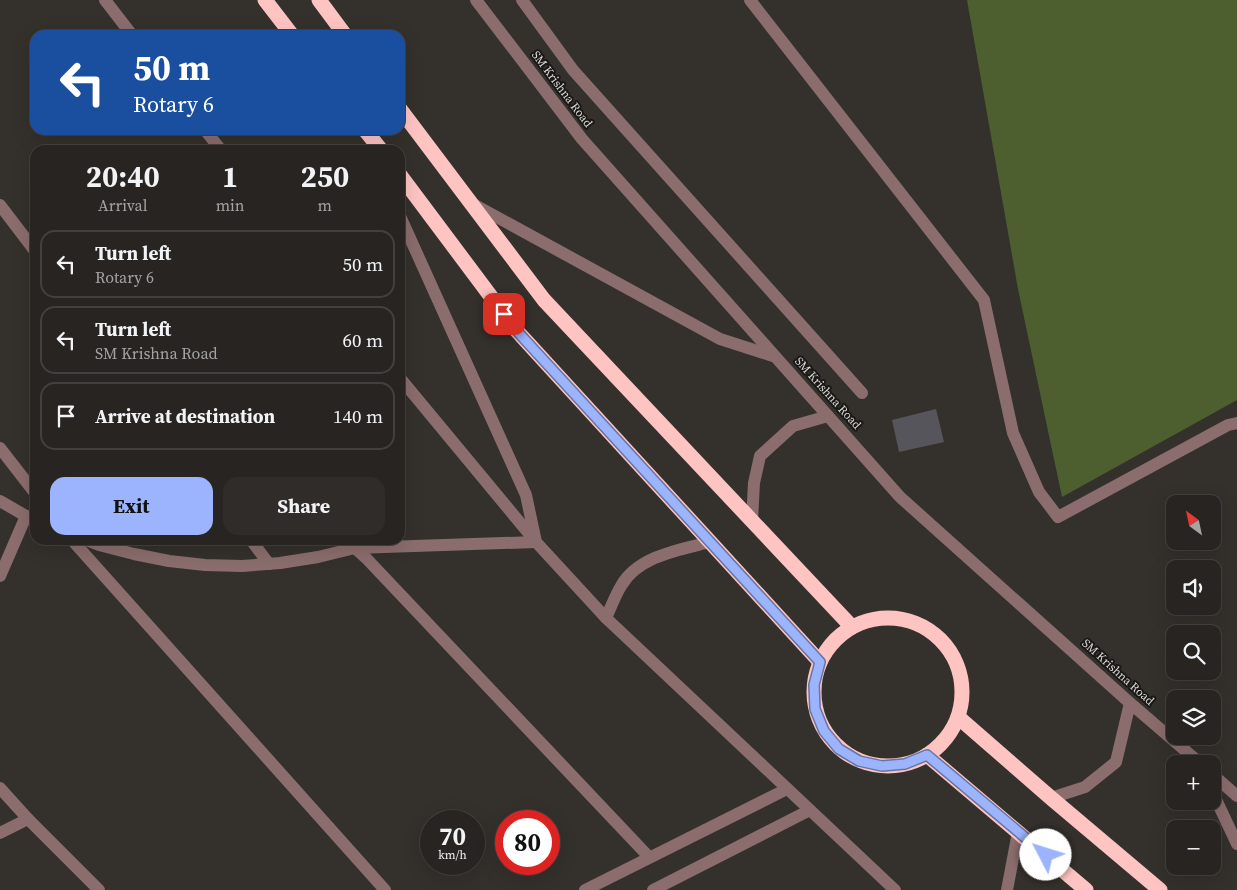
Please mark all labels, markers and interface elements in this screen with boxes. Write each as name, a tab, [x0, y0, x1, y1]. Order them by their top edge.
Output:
text: 50 m	[133, 44, 210, 92]
street label: SM Krishna Road	[528, 47, 596, 131]
icon: left	[50, 50, 115, 115]
text: Rotary 6	[133, 89, 214, 119]
text: 20:40	[86, 156, 160, 197]
text: 1	[222, 156, 238, 197]
text: 250	[300, 156, 349, 197]
text: Arrival	[98, 194, 148, 216]
text: min	[216, 194, 245, 216]
text: m	[318, 194, 332, 216]
text: Turn left	[95, 240, 171, 266]
icon: left	[52, 250, 80, 278]
text: 50 m	[342, 251, 383, 277]
text: Rotary 6	[95, 266, 154, 288]
pin	[483, 293, 525, 335]
icon: arrive	[490, 300, 518, 328]
text: Turn left	[95, 316, 171, 342]
icon: left	[52, 326, 80, 354]
text: 60 m	[342, 327, 383, 353]
text: SM Krishna Road	[95, 342, 218, 364]
street label: SM Krishna Road	[791, 353, 865, 433]
icon: arrive	[52, 402, 80, 430]
text: Arrive at destination	[95, 403, 275, 429]
text: 140 m	[333, 403, 383, 429]
button: Exit	[50, 477, 213, 535]
button: Share	[223, 477, 385, 535]
north arrow	[1166, 495, 1221, 550]
map controls	[1166, 495, 1221, 875]
button: sound	[1166, 560, 1221, 615]
button: search	[1166, 625, 1221, 680]
street label: SM Krishna Road	[1078, 635, 1158, 709]
button: layers	[1166, 690, 1221, 745]
button: +	[1166, 755, 1221, 810]
speed limit sign: 80	[495, 810, 560, 875]
text: 70	[439, 819, 466, 853]
button: −	[1166, 820, 1221, 875]
position arrow	[1019, 828, 1071, 880]
text: km/h	[438, 847, 467, 863]

